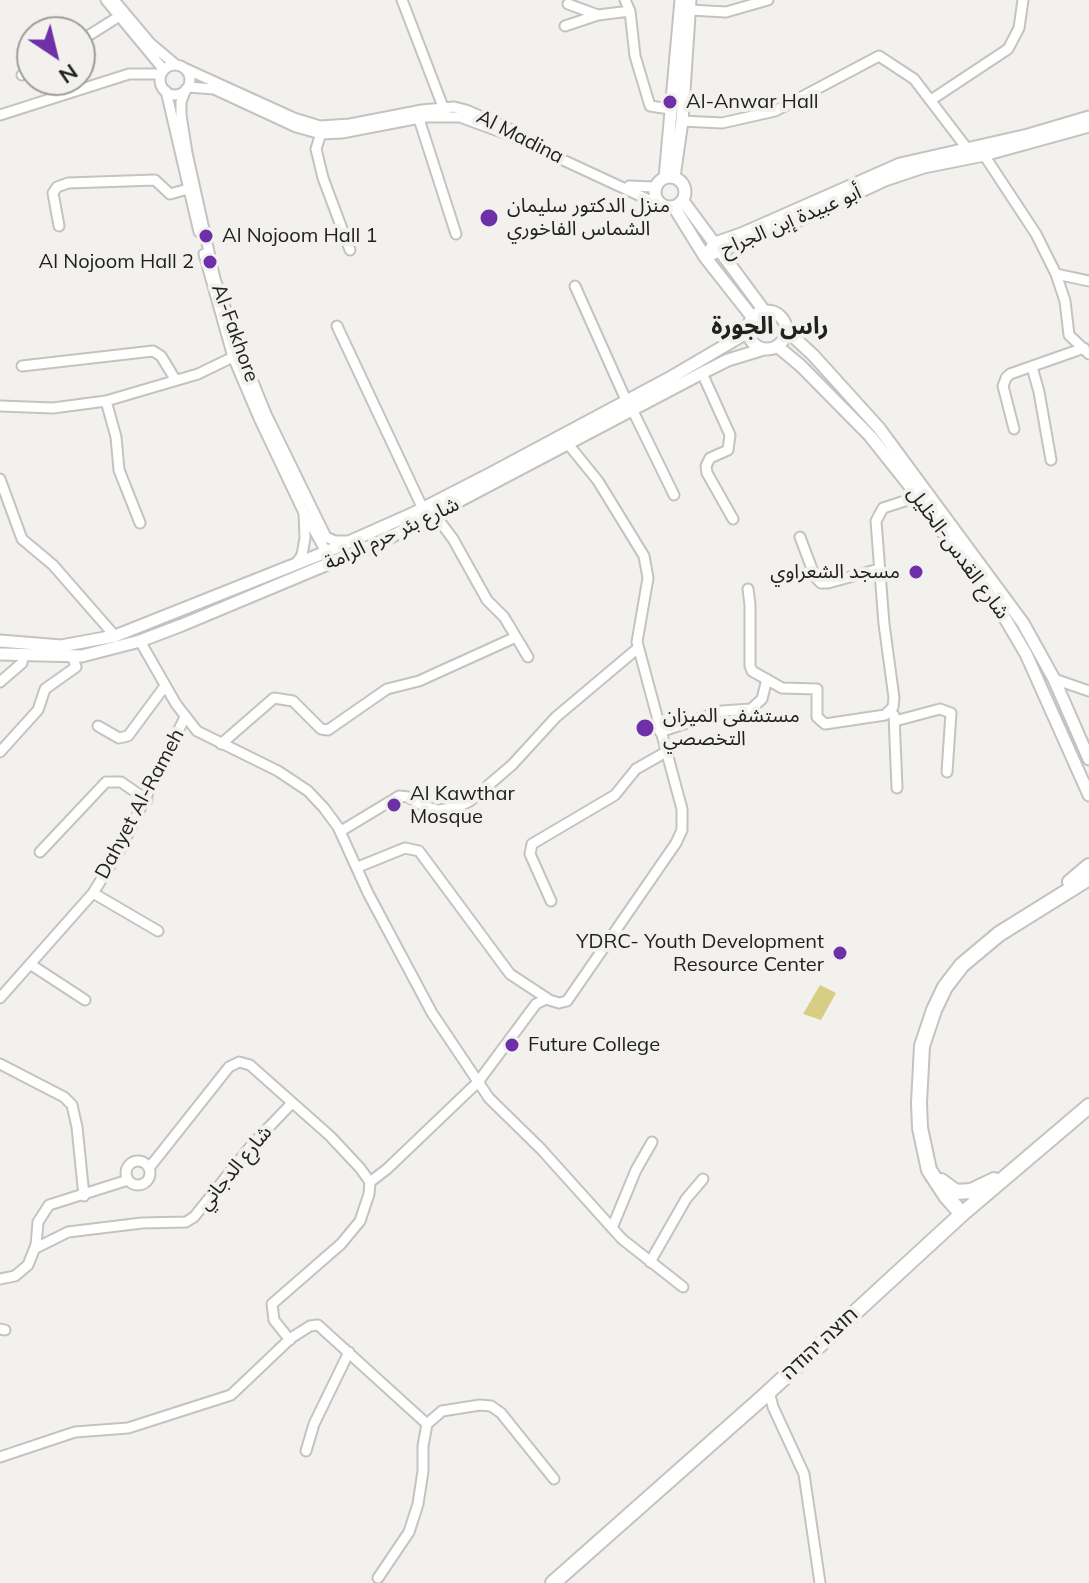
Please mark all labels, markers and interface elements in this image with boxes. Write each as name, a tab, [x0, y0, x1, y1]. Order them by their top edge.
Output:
north arrow	[16, 16, 96, 96]
text: N	[54, 58, 83, 90]
place label: Al-Anwar Hall	[686, 90, 818, 114]
marker: Al-Anwar Hall	[661, 93, 679, 111]
street label: Al Madina	[473, 105, 567, 169]
street label: أبو عبيدة إبن الجراح	[717, 181, 865, 261]
place label: منزل الدكتور سليمان الشماس الفاخوري	[507, 194, 670, 241]
marker: منزل الدكتور سليمان الشماس الفاخوري	[478, 207, 500, 229]
place label: Al Nojoom Hall 1	[222, 224, 377, 248]
marker: Al Nojoom Hall 1	[197, 227, 215, 245]
place label: Al Nojoom Hall 2	[39, 250, 194, 274]
marker: Al Nojoom Hall 2	[201, 253, 219, 271]
street label: Al-Fakhore	[206, 281, 264, 385]
district label: راس الجورة	[711, 313, 829, 341]
street label: شارع القدس-الخليل	[902, 482, 1014, 624]
street label: شارع بئر حرم الرامة	[321, 492, 463, 576]
place label: مسجد الشعراوي	[770, 560, 900, 584]
marker: مسجد الشعراوي	[907, 563, 925, 581]
place label: مستشفى الميزان التخصصي	[663, 704, 800, 751]
marker: مستشفى الميزان التخصصي	[634, 717, 656, 739]
street label: Dahyet Al-Rameh	[90, 725, 190, 883]
place label: Al Kawthar Mosque	[410, 782, 515, 829]
marker: Al Kawthar Mosque	[385, 796, 403, 814]
place label: YDRC- Youth Development Resource Center	[576, 930, 824, 977]
marker: YDRC- Youth Development Resource Center	[831, 944, 849, 962]
place label: Future College	[528, 1033, 660, 1057]
marker: Future College	[503, 1036, 521, 1054]
street label: شارع الدجاني	[193, 1121, 277, 1215]
street label: חוצה יהודה	[777, 1303, 863, 1385]

